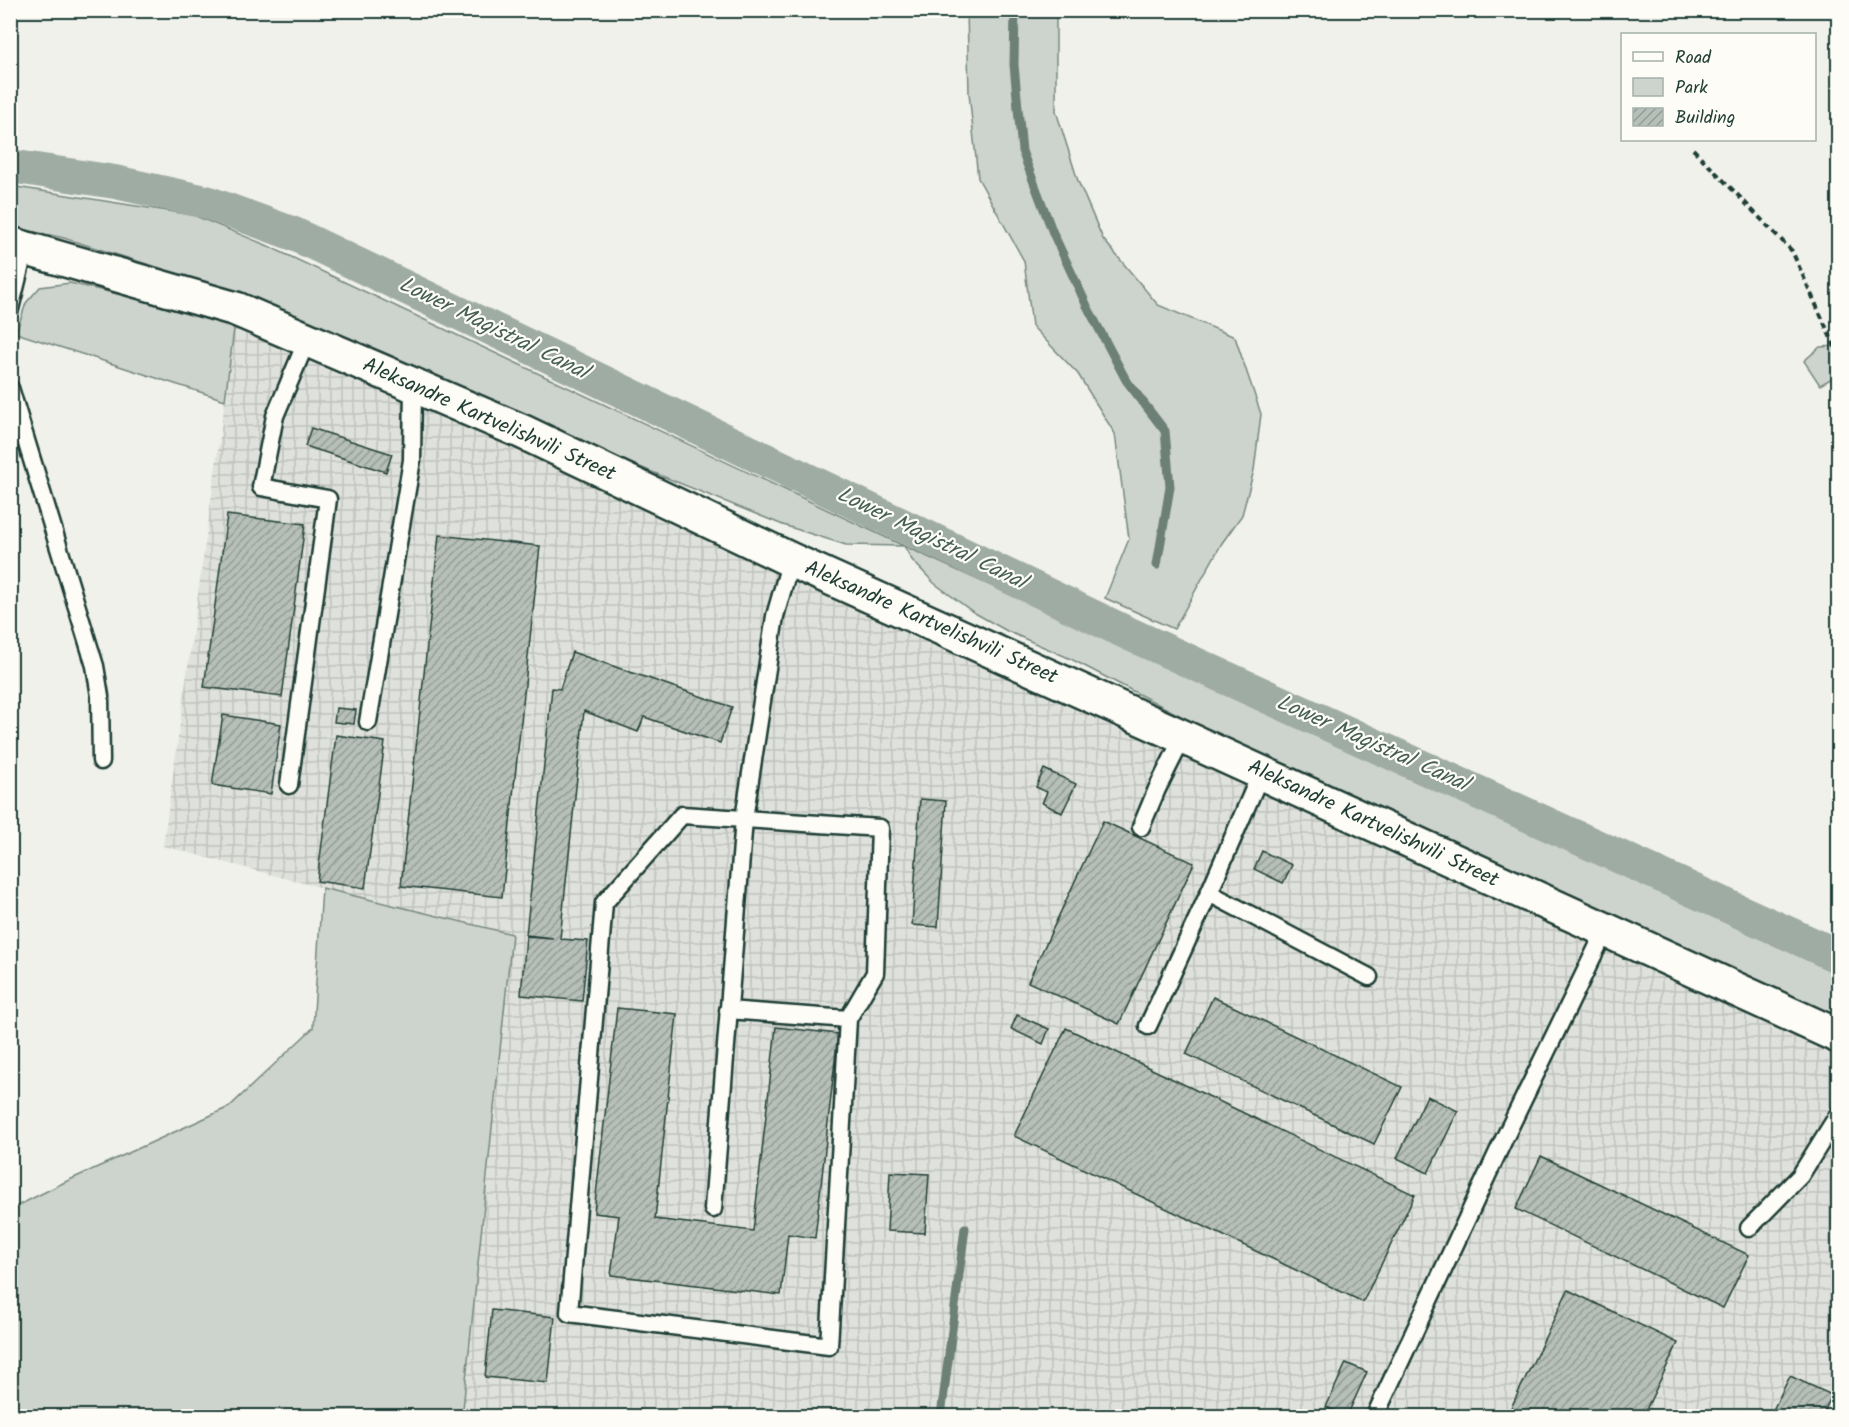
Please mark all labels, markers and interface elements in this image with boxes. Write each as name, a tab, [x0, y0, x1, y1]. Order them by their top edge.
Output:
legend	[1621, 33, 1816, 141]
text: Road	[1675, 44, 1712, 73]
text: Park	[1675, 74, 1708, 103]
text: Building	[1675, 104, 1735, 133]
water label: Lower Magistral Canal	[392, 268, 598, 392]
street label: Aleksandre Kartvelishvili Street	[357, 349, 622, 491]
water label: Lower Magistral Canal	[830, 478, 1036, 602]
street label: Aleksandre Kartvelishvili Street	[799, 552, 1064, 694]
water label: Lower Magistral Canal	[1270, 686, 1478, 804]
street label: Aleksandre Kartvelishvili Street	[1242, 751, 1505, 897]

